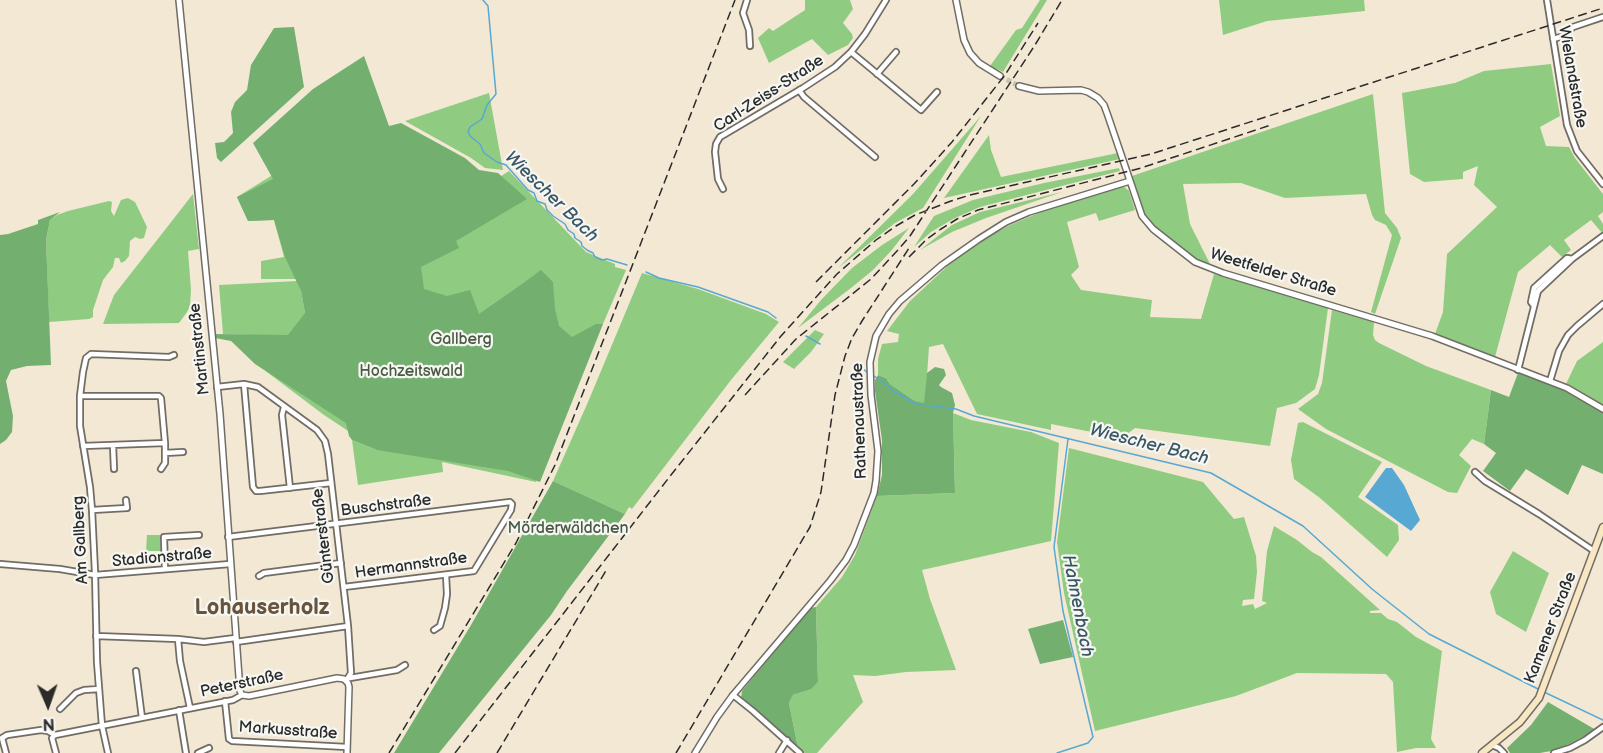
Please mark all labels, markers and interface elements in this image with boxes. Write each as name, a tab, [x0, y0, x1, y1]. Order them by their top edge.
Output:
street label: Wielandstraße	[1554, 24, 1590, 130]
street label: Carl-Zeiss-Straße	[710, 51, 828, 137]
water label: Wiescher Bach	[500, 147, 602, 247]
street label: Weetfelder Straße	[1207, 245, 1339, 301]
street label: Martinstraße	[186, 302, 214, 396]
park label: Gallberg	[430, 330, 492, 350]
park label: Hochzeitswald	[359, 362, 463, 382]
street label: Rathenaustraße	[848, 362, 872, 480]
water label: Wiescher Bach	[1087, 420, 1211, 470]
street label: Günterstraße	[309, 487, 339, 585]
street label: Buschstraße	[340, 491, 432, 521]
street label: Am Gallberg	[69, 495, 93, 585]
park label: Mörderwäldchen	[508, 519, 628, 539]
street label: Stadionstraße	[111, 544, 213, 572]
street label: Hermannstraße	[354, 549, 468, 583]
water label: Hahnenbach	[1057, 553, 1097, 659]
street label: Kamener Straße	[1521, 569, 1581, 687]
district label: Lohauserholz	[195, 595, 329, 621]
street label: Peterstraße	[199, 666, 285, 702]
north arrow	[18, 675, 78, 735]
text: N	[42, 714, 55, 733]
street label: Markusstraße	[238, 718, 338, 744]

